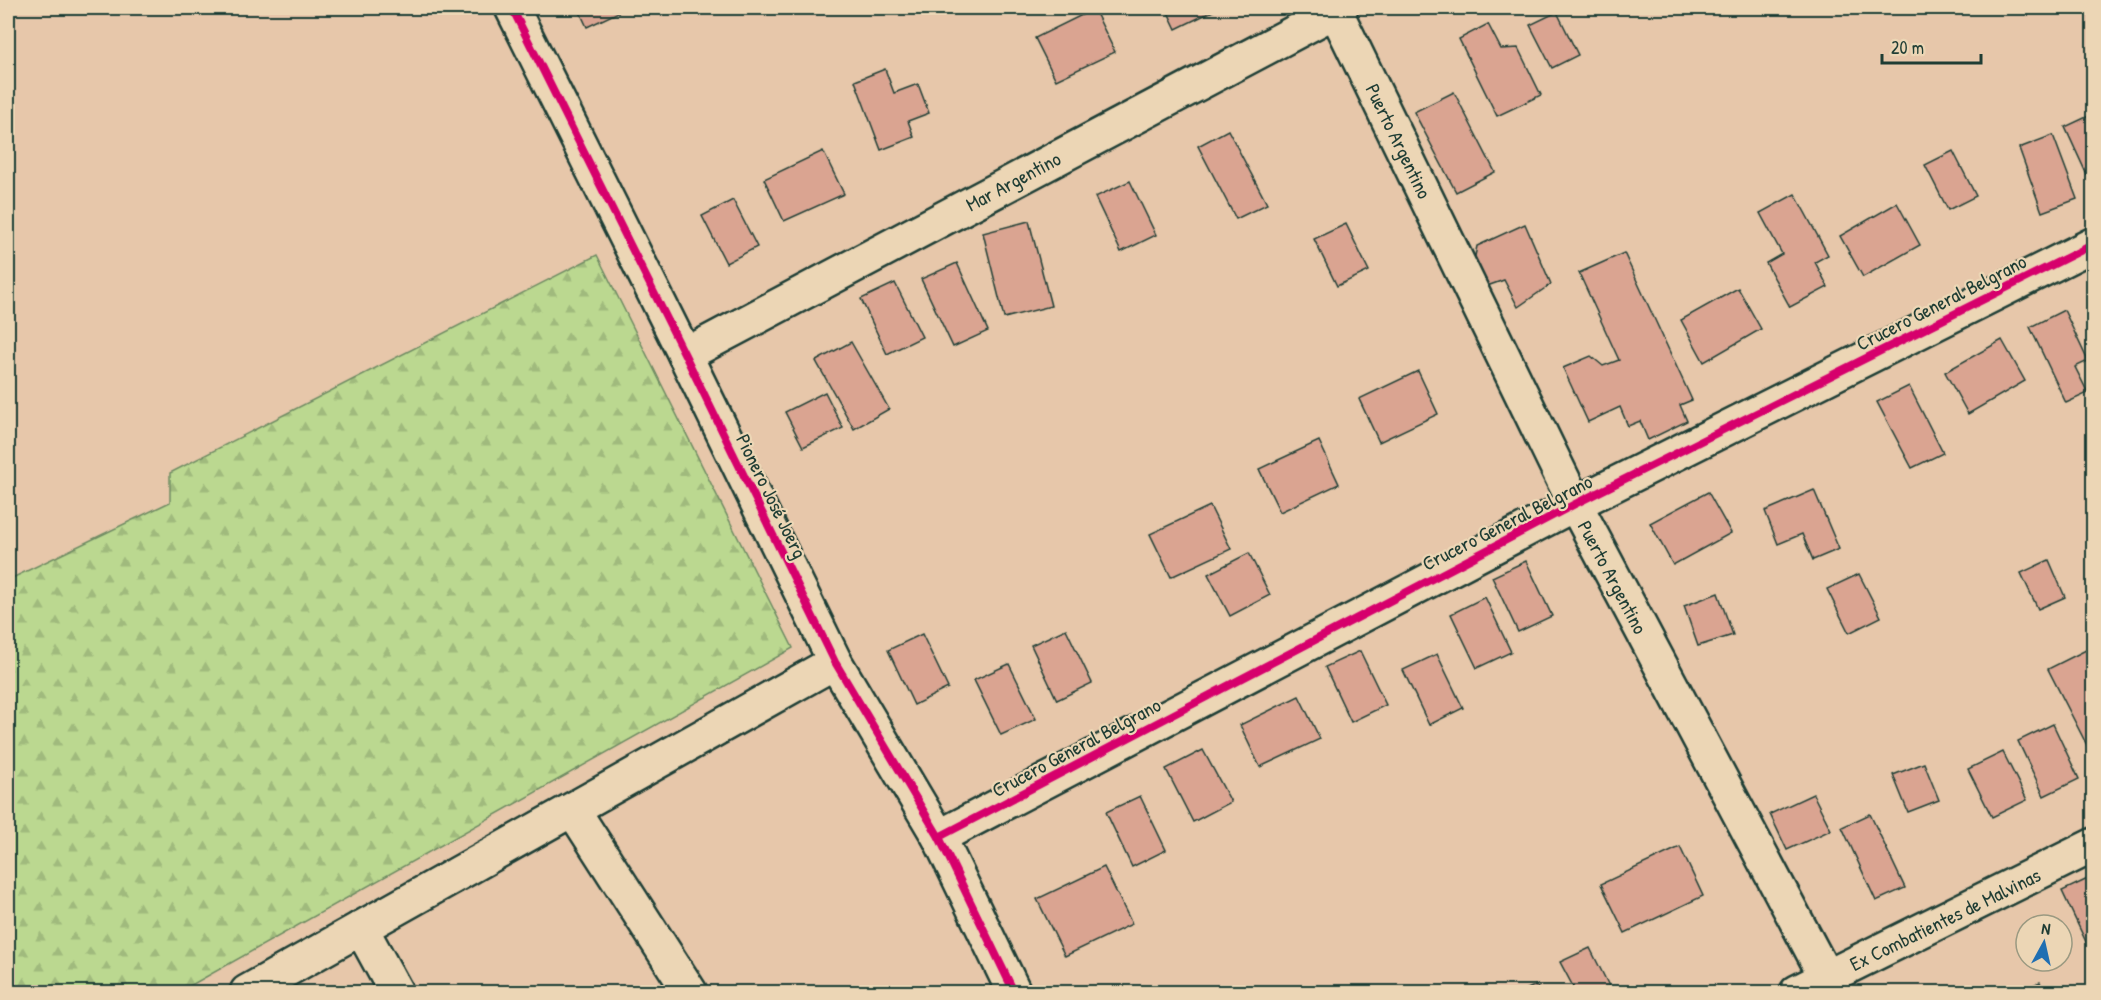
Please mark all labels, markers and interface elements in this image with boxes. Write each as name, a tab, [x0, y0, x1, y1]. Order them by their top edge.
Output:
scale bar	[1882, 27, 1981, 65]
text: 20 m	[1891, 35, 1924, 60]
street label: Puerto Argentino	[1360, 79, 1438, 203]
street label: Mar Argentino	[961, 145, 1065, 217]
street label: Crucero General Belgrano	[1851, 247, 2031, 357]
street label: Pionero José Joerg	[730, 429, 814, 563]
street label: Crucero General Belgrano	[1417, 467, 1597, 577]
street label: Puerto Argentino	[1572, 516, 1654, 638]
street label: Crucero General Belgrano	[987, 691, 1165, 803]
street label: Ex Combatientes de Malvinas	[1845, 861, 2045, 977]
north arrow	[2014, 913, 2074, 973]
text: N	[2040, 917, 2052, 940]

